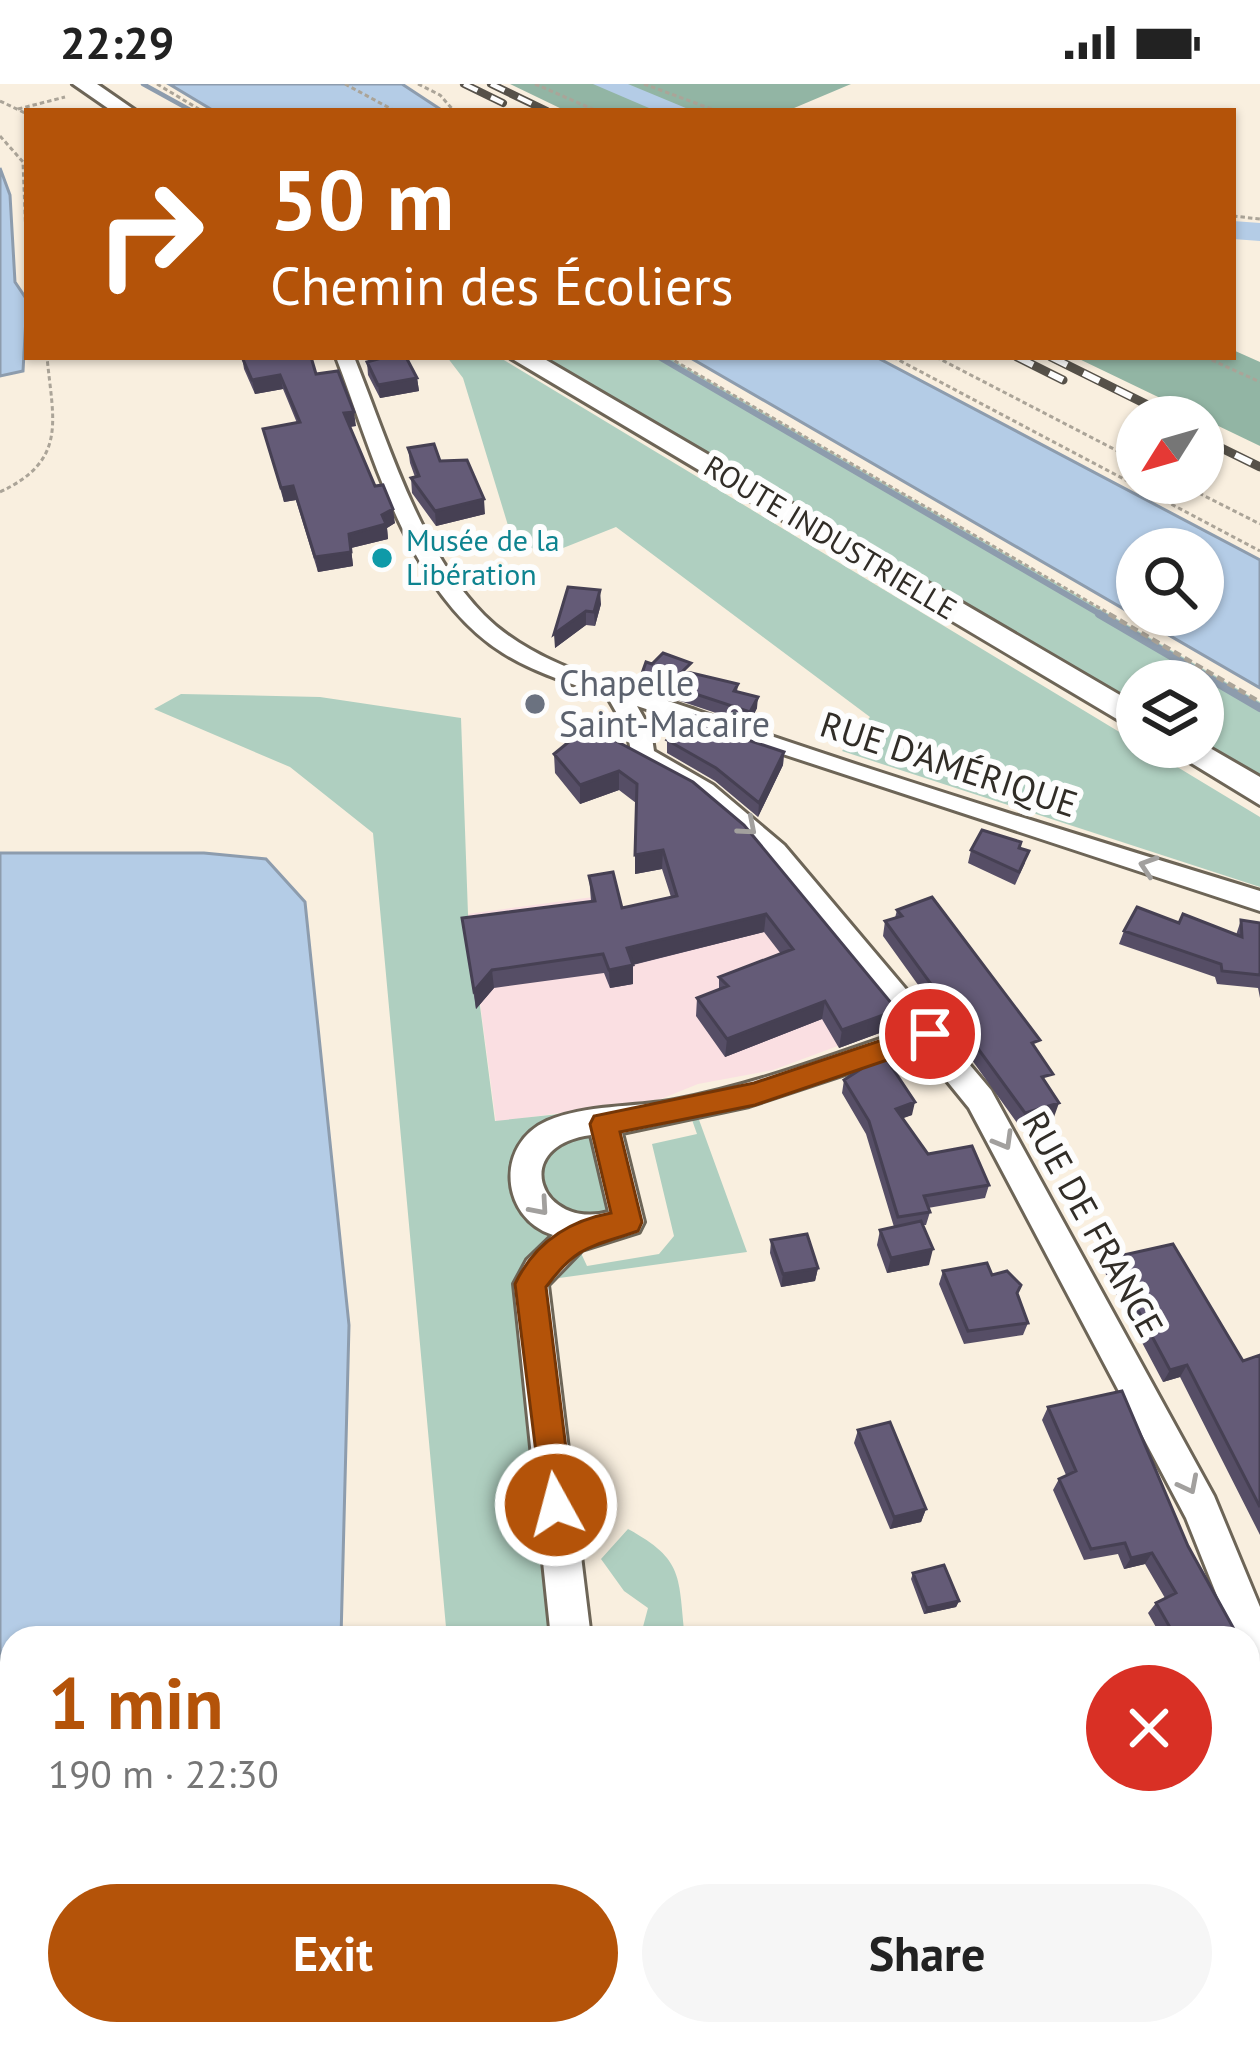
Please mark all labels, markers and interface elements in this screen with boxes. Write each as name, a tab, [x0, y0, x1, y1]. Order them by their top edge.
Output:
text: 22:29	[60, 13, 174, 71]
text: 50 m	[270, 144, 454, 253]
icon: right	[72, 156, 228, 312]
text: Chemin des Écoliers	[270, 250, 733, 320]
north arrow	[1116, 396, 1224, 504]
map controls	[1116, 396, 1224, 768]
street label: ROUTE INDUSTRIELLE	[697, 446, 964, 628]
place label: Musée de la Libération	[406, 520, 560, 593]
button: search	[1116, 528, 1224, 636]
marker: Musée de la Libération	[369, 545, 395, 571]
place label: Chapelle Saint-Macaire	[559, 659, 770, 747]
button: layers	[1116, 660, 1224, 768]
marker: Chapelle Saint-Macaire	[522, 691, 548, 717]
street label: RUE D'AMÉRIQUE	[815, 700, 1084, 827]
one-way arrow	[734, 813, 755, 834]
one-way arrow	[1138, 855, 1159, 880]
pin	[879, 983, 981, 1085]
icon: arrive	[897, 1001, 963, 1067]
street label: RUE DE FRANCE	[1012, 1103, 1175, 1345]
one-way arrow	[990, 1129, 1013, 1150]
one-way arrow	[526, 1193, 548, 1215]
position arrow	[493, 1442, 619, 1568]
one-way arrow	[1174, 1473, 1198, 1494]
text: 1 min	[48, 1656, 224, 1749]
button: close	[1086, 1665, 1212, 1791]
text: 190 m · 22:30	[48, 1748, 279, 1799]
button: Exit	[48, 1884, 618, 2022]
button: Share	[642, 1884, 1212, 2022]

